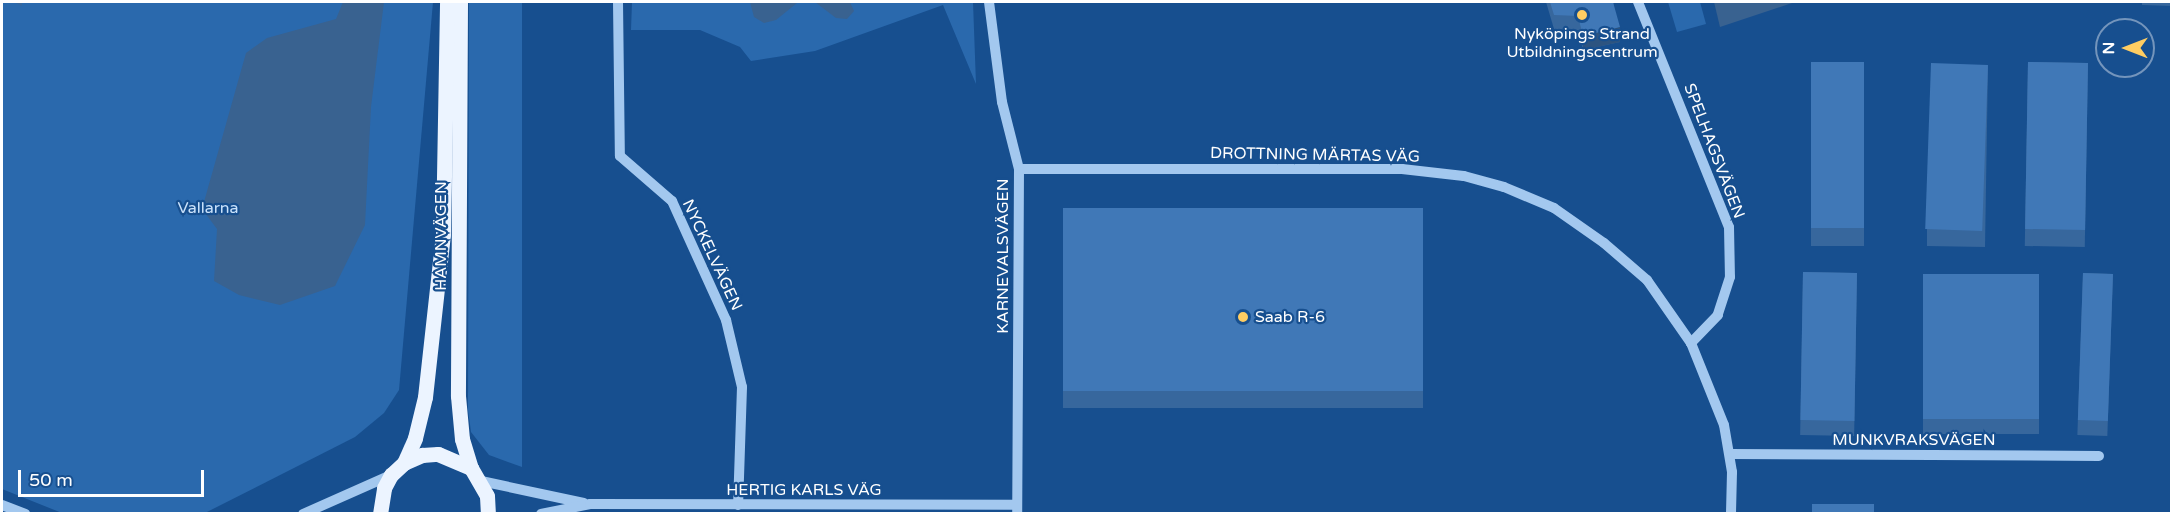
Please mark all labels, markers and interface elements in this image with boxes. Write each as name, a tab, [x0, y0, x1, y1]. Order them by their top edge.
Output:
marker: Nyköpings Strand Utbildningscentrum	[1575, 8, 1589, 22]
north arrow	[2095, 18, 2155, 78]
place label: Nyköpings Strand Utbildningscentrum	[1506, 24, 1658, 62]
text: N	[2099, 42, 2119, 54]
street label: SPELHAGSVÄGEN	[1679, 81, 1749, 221]
street label: DROTTNING MÄRTAS VÄG	[1210, 144, 1420, 166]
street label: KARNEVALSVÄGEN	[993, 178, 1013, 334]
street label: HAMNVÄGEN	[431, 181, 451, 291]
street label: NYCKELVÄGEN	[678, 196, 746, 314]
park label: Vallarna	[177, 198, 239, 218]
place label: Saab R-6	[1255, 307, 1325, 327]
marker: Saab R-6	[1236, 310, 1250, 324]
street label: MUNKVRAKSVÄGEN	[1832, 430, 1996, 450]
scale bar	[21, 458, 207, 496]
text: 50 m	[29, 469, 73, 491]
street label: HERTIG KARLS VÄG	[726, 480, 882, 500]

